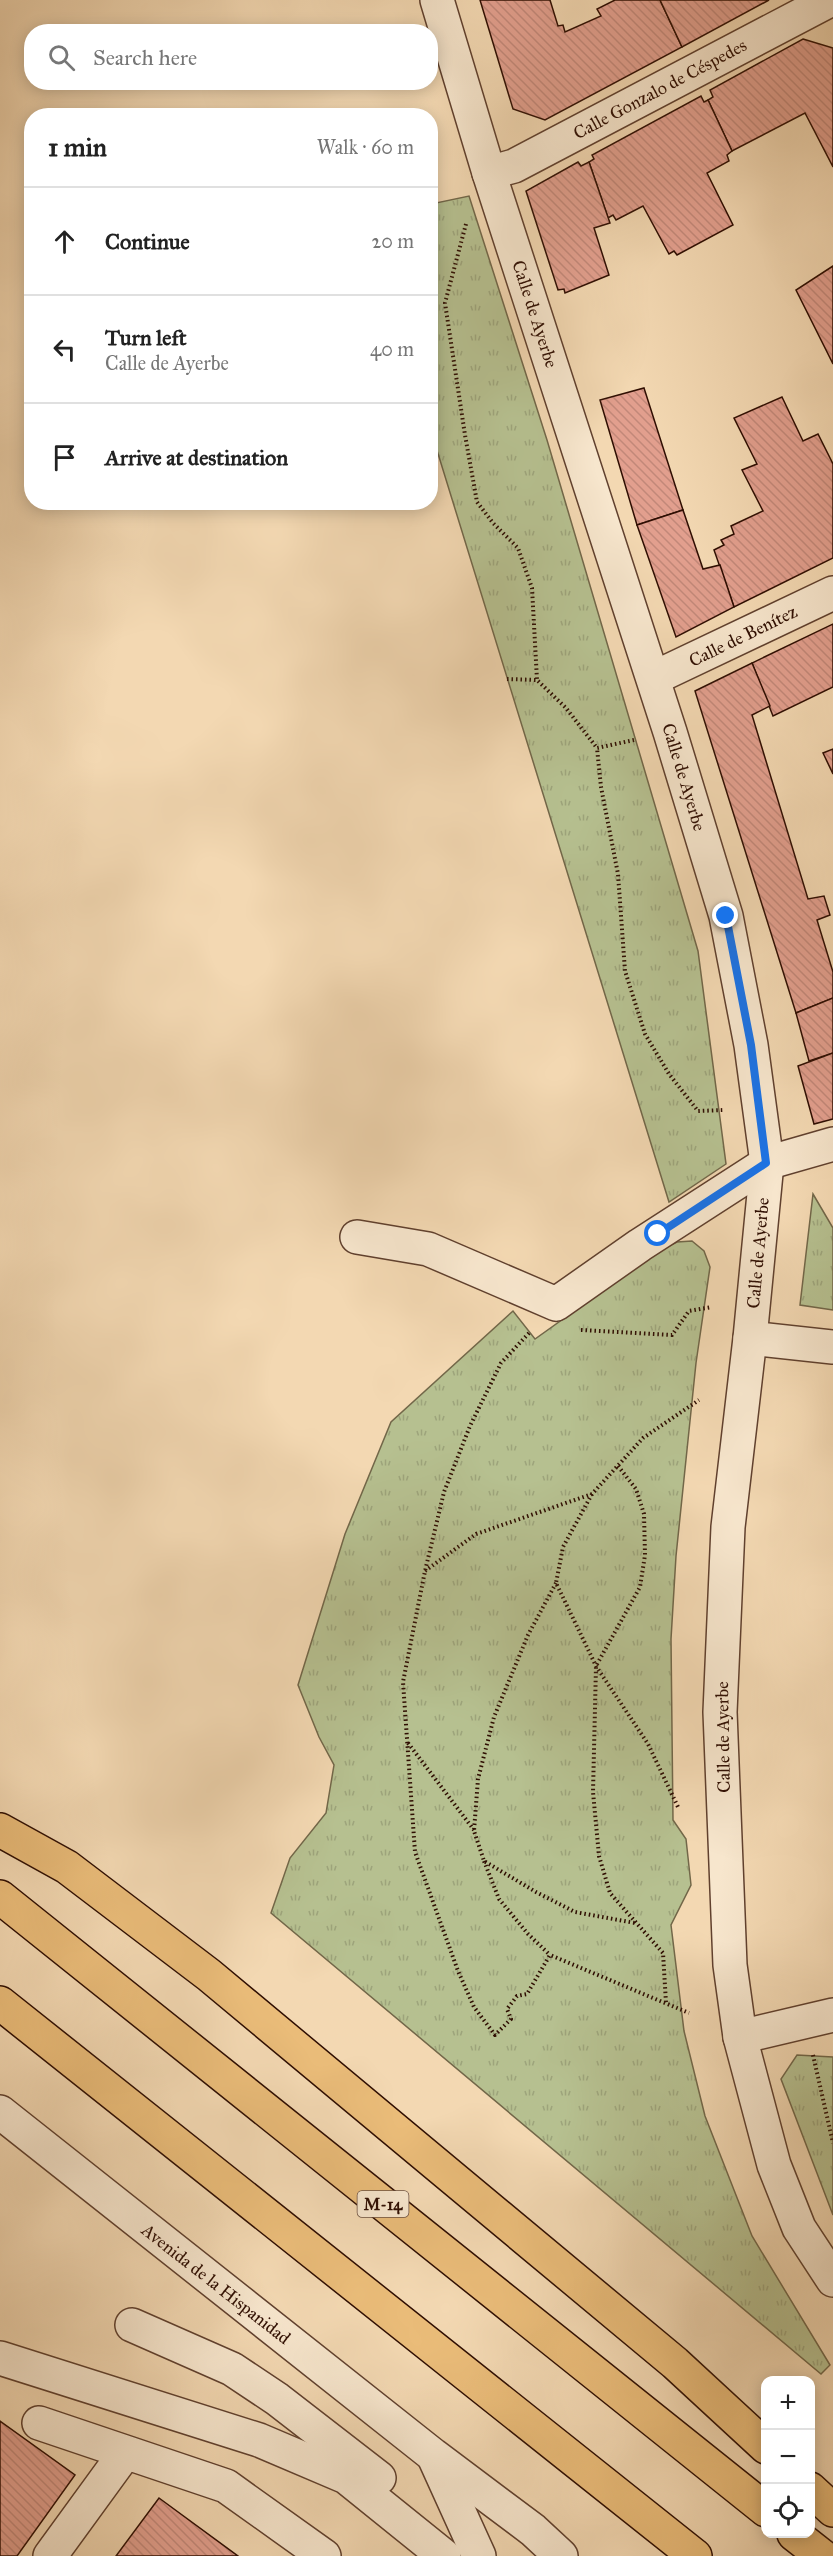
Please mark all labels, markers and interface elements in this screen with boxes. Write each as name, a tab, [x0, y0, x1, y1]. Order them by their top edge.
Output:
search box	[24, 24, 438, 90]
street label: Calle Gonzalo de Céspedes	[570, 34, 750, 144]
icon: search	[45, 41, 78, 74]
text: Search here	[93, 44, 197, 71]
text: 1 min	[48, 131, 107, 163]
text: Walk · 60 m	[317, 135, 414, 159]
icon: ahead	[48, 225, 81, 258]
text: Continue	[105, 228, 190, 255]
text: 20 m	[371, 229, 414, 253]
street label: Calle de Ayerbe	[507, 258, 563, 370]
text: Turn left	[105, 324, 187, 351]
icon: left	[48, 333, 81, 366]
text: 40 m	[370, 337, 414, 361]
text: Calle de Ayerbe	[105, 351, 229, 375]
icon: arrive	[48, 441, 81, 474]
text: Arrive at destination	[105, 444, 288, 471]
street label: Calle de Benítez	[685, 600, 801, 672]
street label: Calle de Ayerbe	[657, 720, 711, 834]
route end	[712, 902, 738, 928]
street label: Calle de Ayerbe	[742, 1197, 774, 1309]
route start	[644, 1220, 670, 1246]
street label: Calle de Ayerbe	[711, 1681, 735, 1793]
road number: M-14	[358, 2191, 409, 2217]
street label: Avenida de la Hispanidad	[136, 2218, 295, 2349]
map controls	[761, 2376, 815, 2538]
button: +	[761, 2376, 815, 2430]
button: −	[761, 2430, 815, 2484]
button: locate	[761, 2484, 815, 2538]

